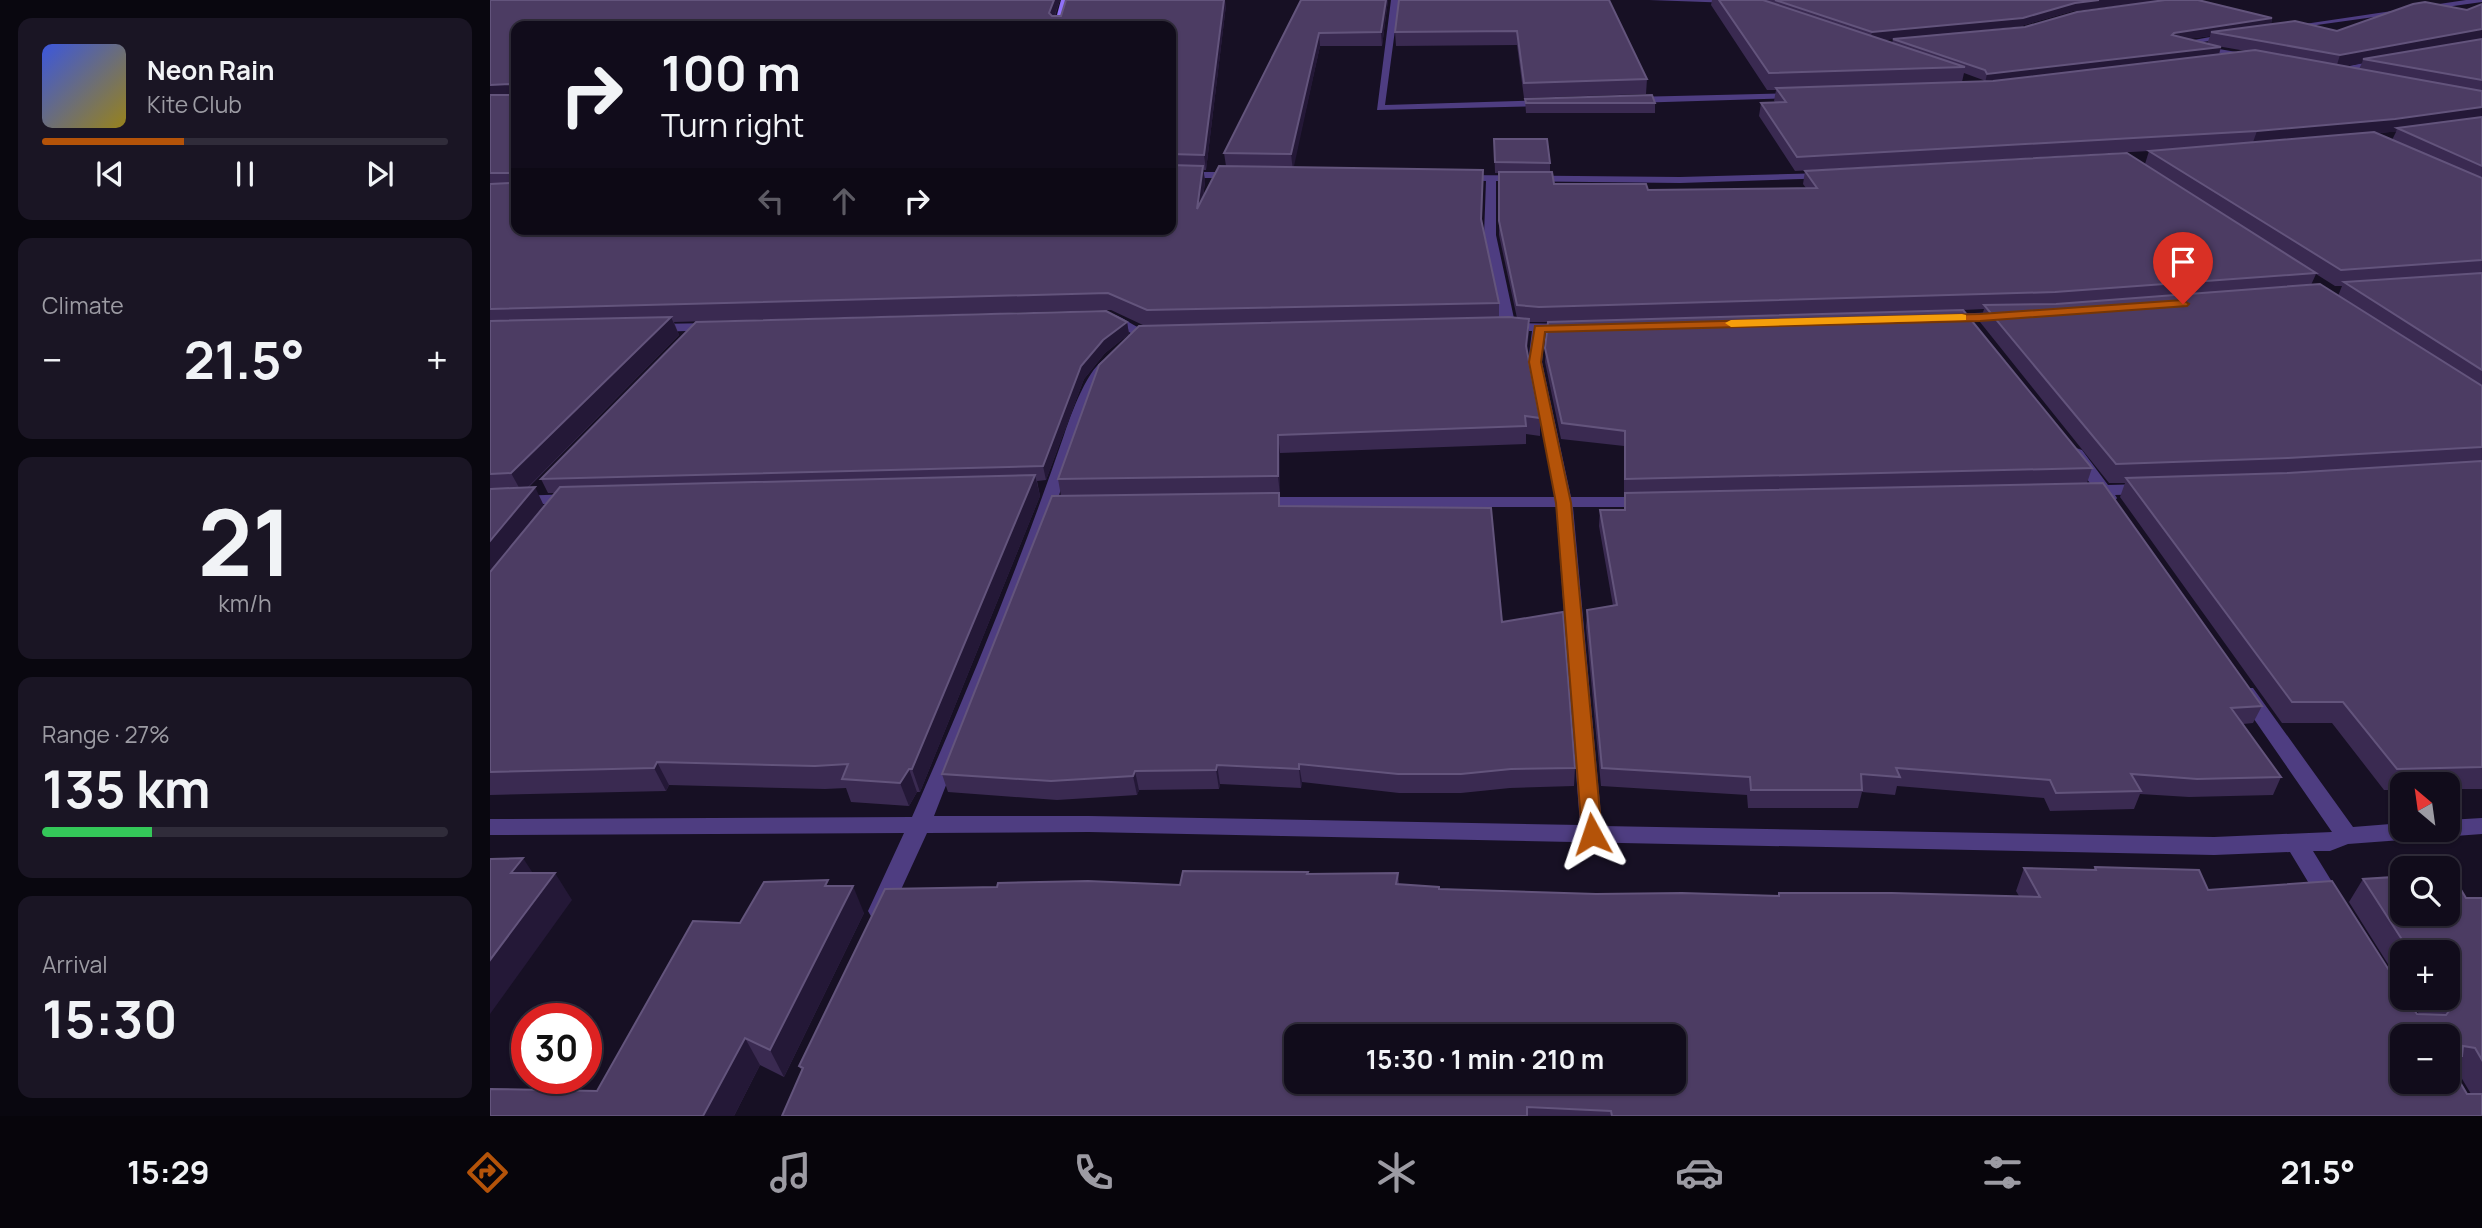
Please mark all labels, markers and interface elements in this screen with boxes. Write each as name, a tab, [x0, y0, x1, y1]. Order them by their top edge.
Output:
text: 100 m	[661, 39, 801, 106]
icon: right	[546, 49, 637, 140]
text: Neon Rain	[147, 52, 275, 88]
text: Kite Club	[147, 88, 242, 120]
text: Turn right	[661, 103, 804, 147]
icon: previous	[91, 155, 129, 193]
icon: pause	[226, 155, 264, 193]
icon: next	[361, 155, 399, 193]
icon: left	[752, 182, 790, 220]
icon: ahead	[825, 182, 863, 220]
icon: right	[898, 182, 936, 220]
pin	[2153, 232, 2213, 304]
icon: arrive	[2164, 243, 2202, 281]
text: Climate	[42, 289, 124, 321]
text: 21.5°	[184, 324, 305, 395]
text: −	[42, 333, 63, 385]
text: +	[426, 333, 448, 385]
text: 21	[198, 479, 292, 603]
text: km/h	[218, 587, 272, 619]
text: Range · 27%	[42, 718, 170, 750]
text: 135 km	[42, 753, 211, 824]
north arrow	[2390, 772, 2460, 842]
map controls	[2390, 772, 2460, 1094]
position arrow	[1555, 797, 1629, 871]
button: search	[2390, 856, 2460, 926]
button: +	[2390, 940, 2460, 1010]
text: Arrival	[42, 948, 108, 980]
text: 15:30	[42, 983, 178, 1054]
speed limit sign: 30	[511, 1003, 602, 1094]
button: −	[2390, 1024, 2460, 1094]
text: 15:30 · 1 min · 210 m	[1366, 1041, 1604, 1077]
icon: directions	[463, 1148, 512, 1197]
icon: music	[766, 1148, 815, 1197]
icon: phone	[1069, 1148, 1118, 1197]
icon: climate	[1372, 1148, 1421, 1197]
icon: car	[1675, 1148, 1724, 1197]
icon: filters	[1978, 1148, 2027, 1197]
text: 15:29	[127, 1150, 210, 1194]
text: 21.5°	[2280, 1150, 2355, 1194]

